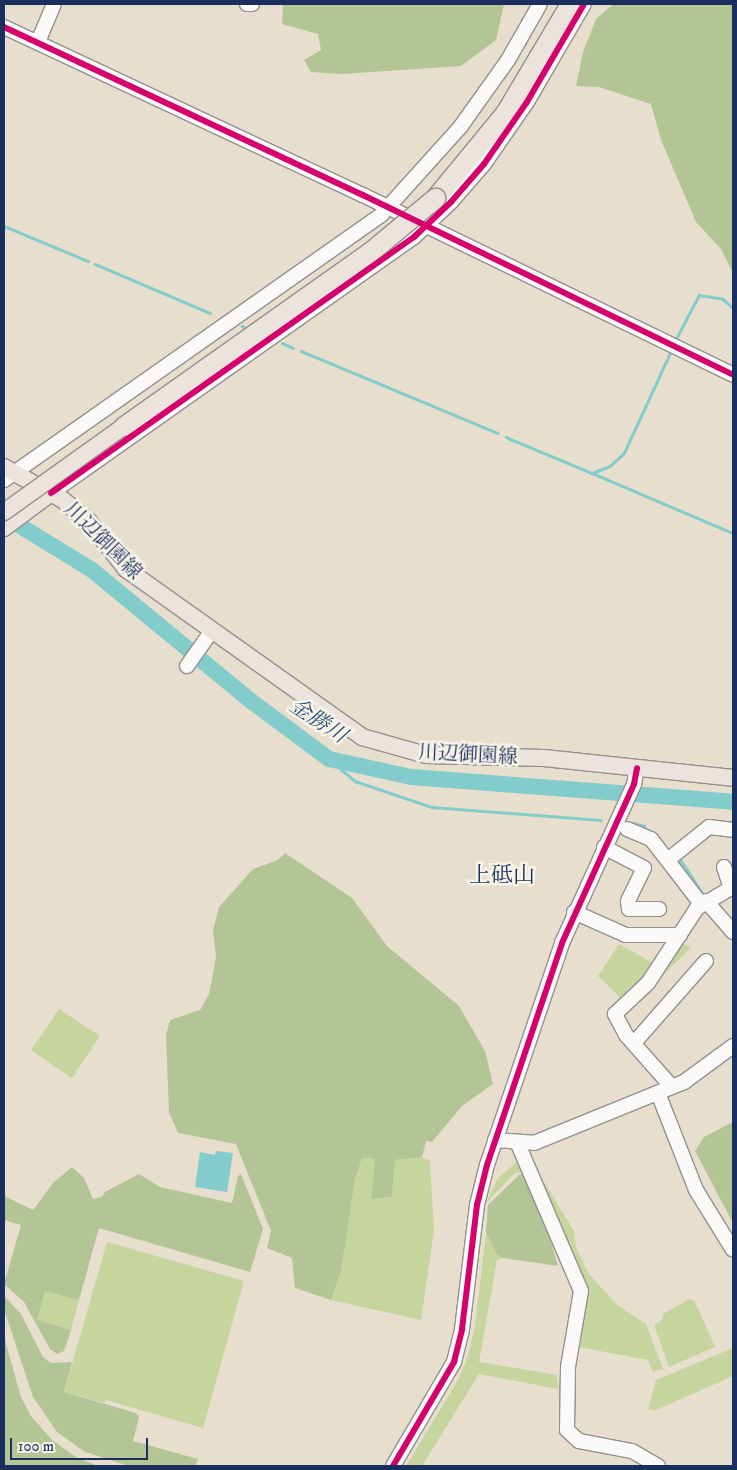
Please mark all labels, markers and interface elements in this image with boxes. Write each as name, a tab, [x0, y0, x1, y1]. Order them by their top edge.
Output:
street label: 川辺御園線	[59, 497, 147, 585]
water label: 金勝川	[285, 693, 351, 749]
street label: 川辺御園線	[417, 740, 519, 770]
district label: 上砥山	[469, 863, 535, 889]
scale bar	[12, 1428, 150, 1460]
text: 100 m	[18, 1437, 54, 1456]

